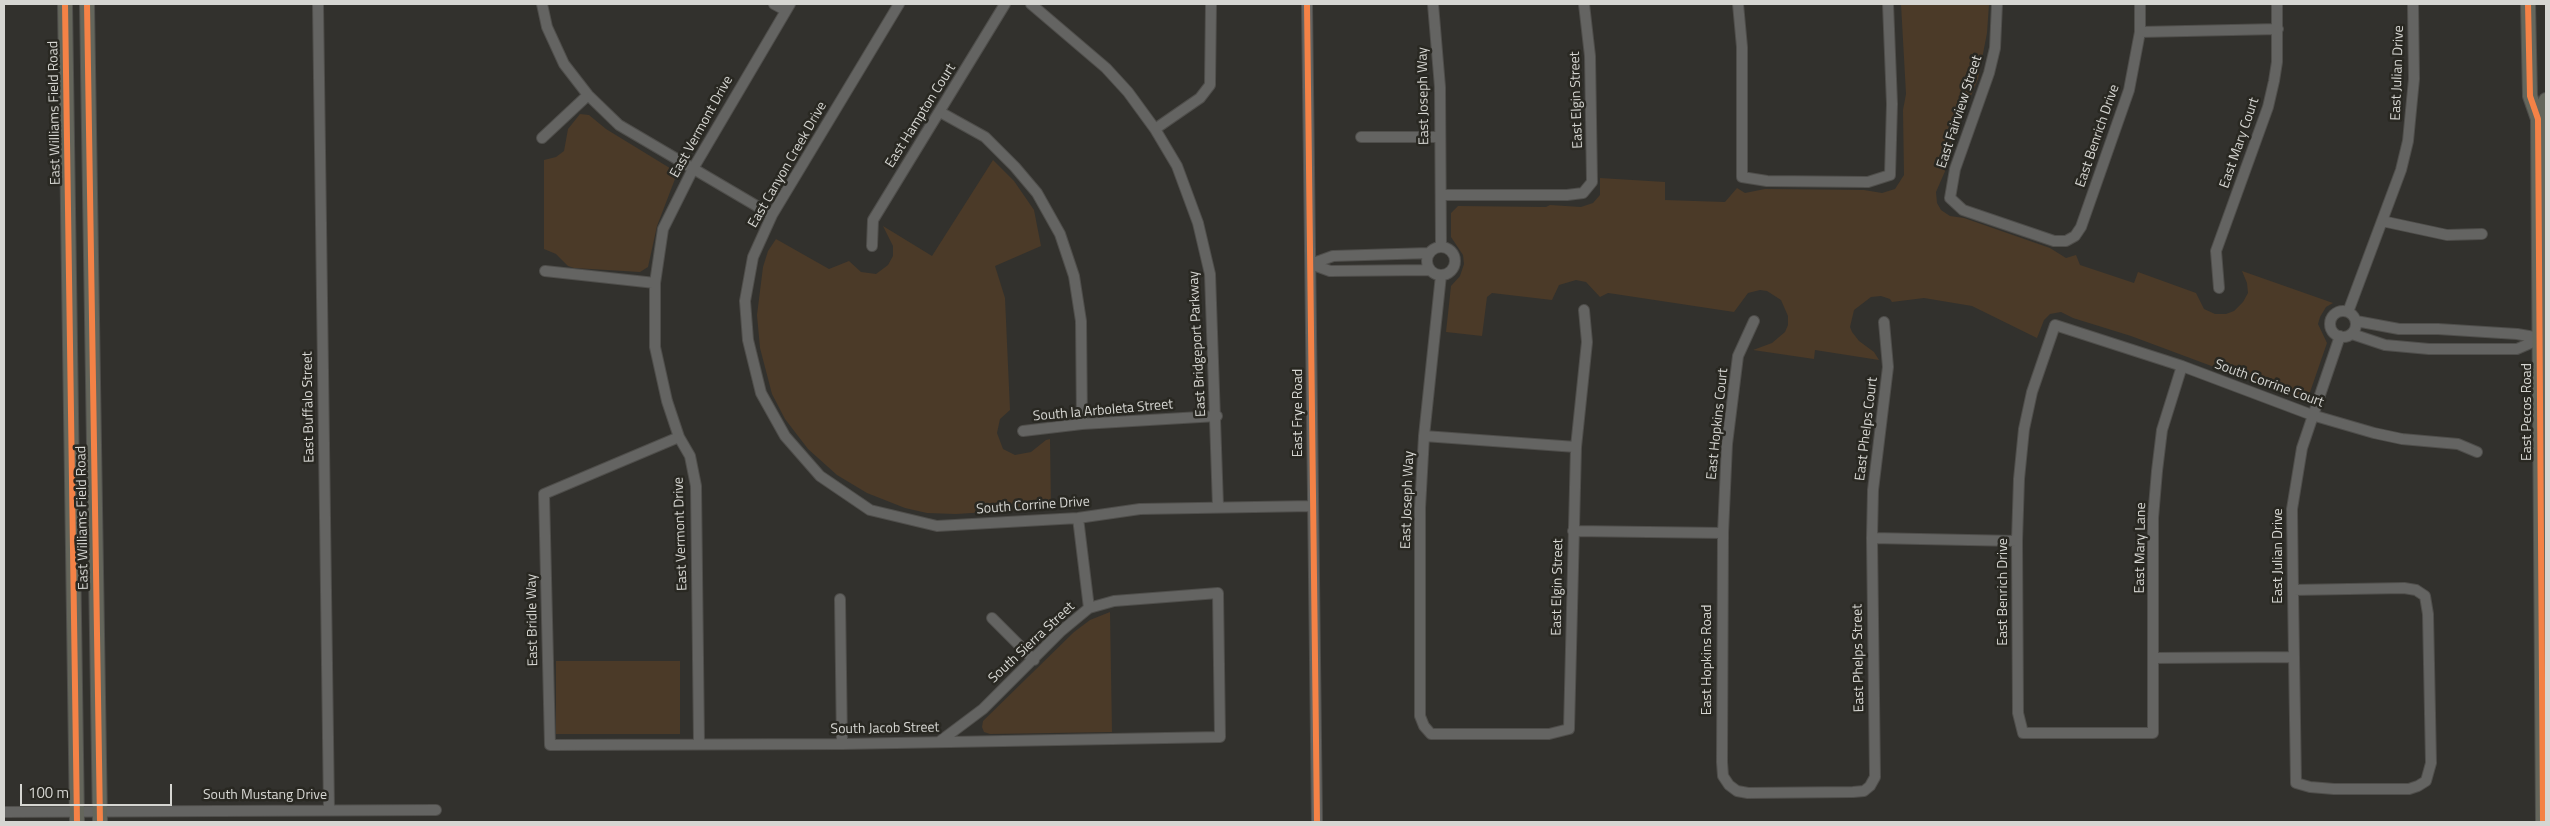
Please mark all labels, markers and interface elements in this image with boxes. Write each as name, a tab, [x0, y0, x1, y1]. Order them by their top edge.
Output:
street label: East Julian Drive	[2388, 25, 2408, 121]
street label: East Williams Field Road	[45, 41, 65, 185]
street label: East Joseph Way	[1415, 47, 1433, 145]
street label: East Elgin Street	[1567, 51, 1587, 149]
street label: East Fairview Street	[1934, 53, 1986, 171]
street label: East Hampton Court	[882, 61, 960, 171]
street label: East Vermont Drive	[667, 73, 737, 181]
street label: East Benrich Drive	[2073, 82, 2123, 190]
street label: East Mary Court	[2217, 95, 2263, 191]
street label: East Canyon Creek Drive	[745, 99, 831, 231]
street label: East Bridgeport Parkway	[1186, 271, 1210, 417]
street label: East Buffalo Street	[300, 351, 318, 463]
street label: South Corrine Court	[2212, 356, 2326, 412]
street label: East Pecos Road	[2520, 363, 2536, 461]
street label: East Hopkins Court	[1704, 367, 1732, 481]
street label: East Frye Road	[1291, 369, 1307, 457]
street label: East Phelps Court	[1852, 376, 1882, 482]
street label: South la Arboleta Street	[1032, 397, 1174, 425]
street label: East Williams Field Road	[73, 446, 93, 590]
street label: East Joseph Way	[1398, 451, 1418, 549]
street label: East Vermont Drive	[671, 477, 691, 591]
street label: South Corrine Drive	[976, 494, 1090, 518]
street label: East Mary Lane	[2132, 502, 2150, 594]
street label: East Julian Drive	[2271, 508, 2287, 604]
street label: East Elgin Street	[1549, 538, 1567, 636]
street label: East Benrich Drive	[1996, 538, 2012, 646]
street label: East Bridle Way	[524, 574, 542, 666]
street label: South Sierra Street	[985, 599, 1079, 687]
street label: East Phelps Street	[1850, 604, 1868, 712]
street label: East Hopkins Road	[1700, 605, 1716, 715]
street label: South Jacob Street	[830, 720, 940, 738]
scale bar	[22, 774, 175, 806]
text: 100 m	[28, 781, 69, 804]
street label: South Mustang Drive	[203, 788, 327, 804]

